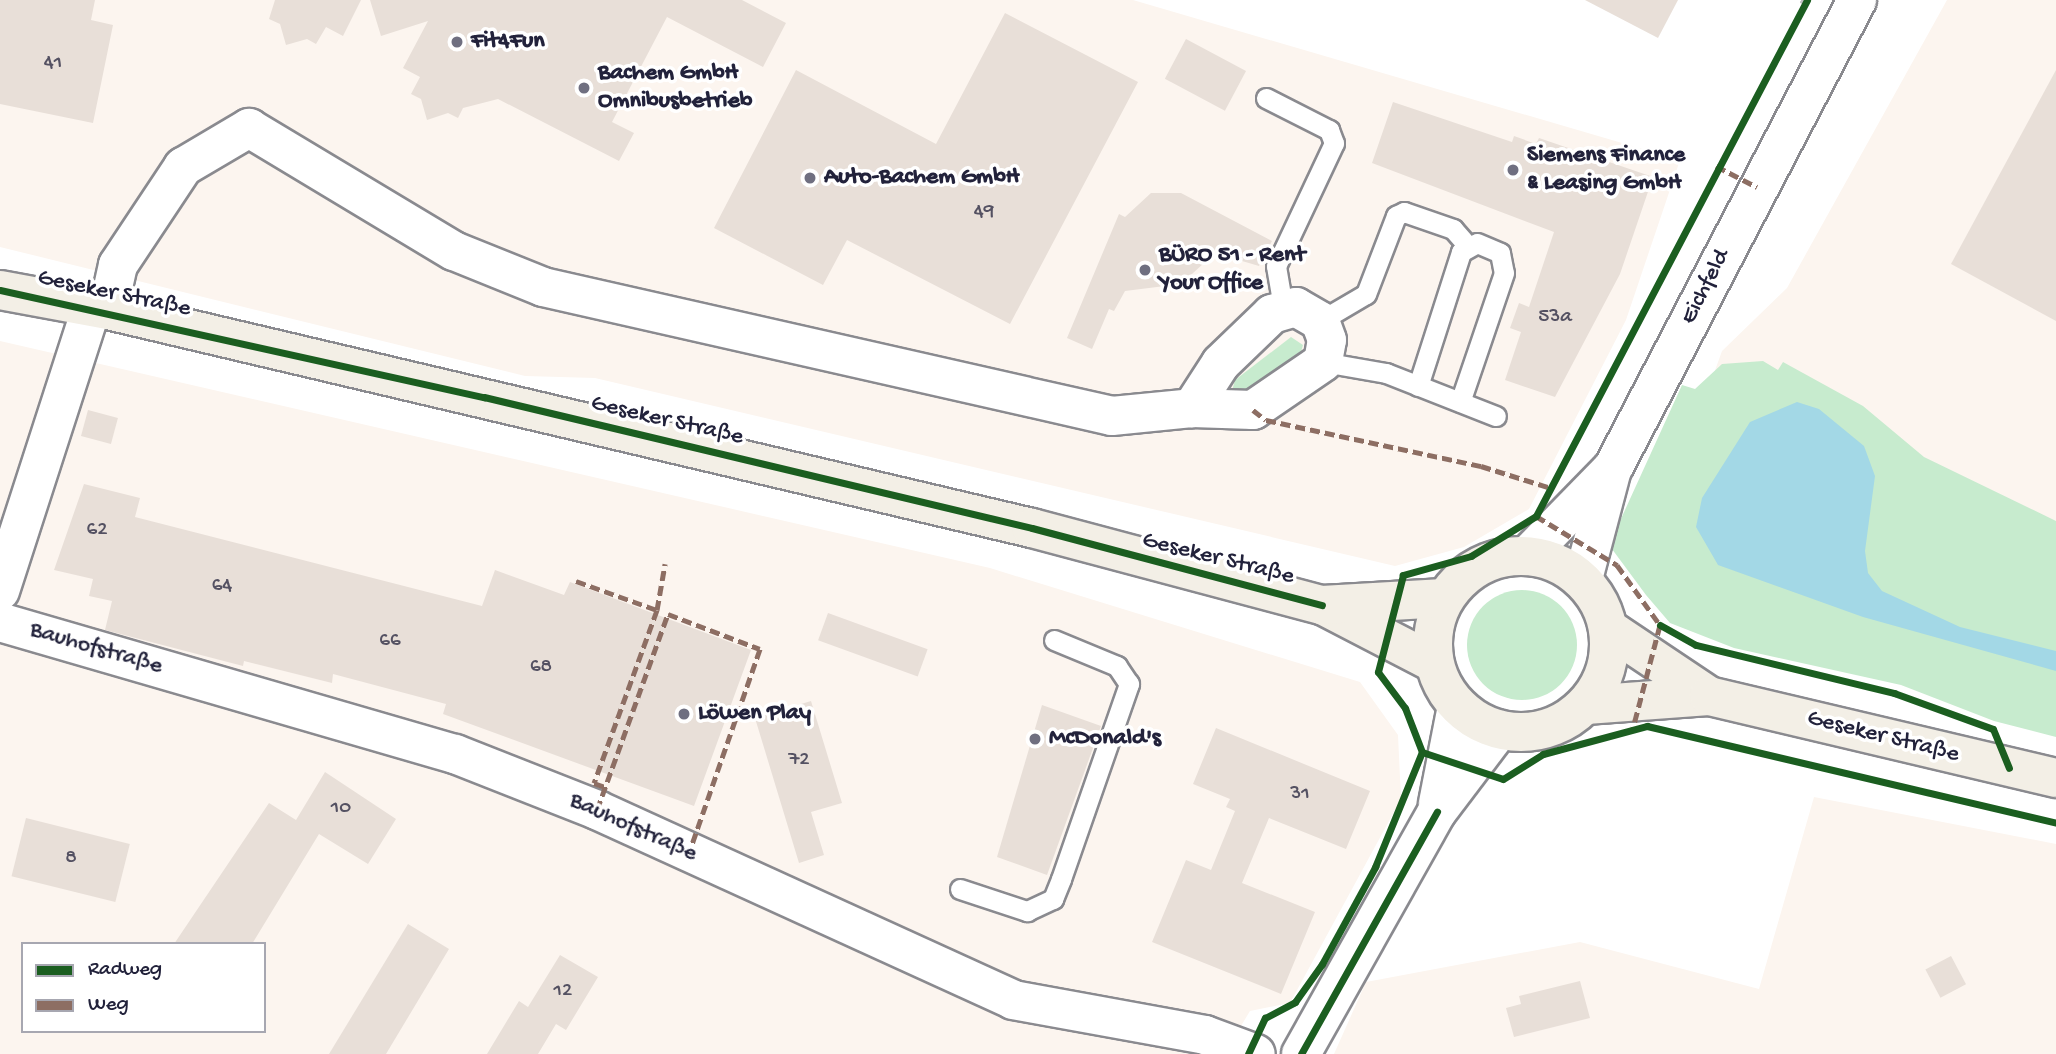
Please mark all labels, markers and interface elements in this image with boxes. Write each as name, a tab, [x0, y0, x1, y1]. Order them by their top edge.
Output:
place label: Fit4Fun	[471, 28, 545, 56]
marker: Fit4Fun	[449, 34, 465, 50]
house number: 41	[44, 51, 62, 77]
place label: Bachem GmbH Omnibusbetrieb	[598, 60, 752, 116]
marker: Bachem GmbH Omnibusbetrieb	[576, 80, 592, 96]
place label: Siemens Finance & Leasing GmbH	[1527, 142, 1685, 198]
marker: Siemens Finance & Leasing GmbH	[1505, 162, 1521, 178]
place label: Auto-Bachem GmbH	[824, 164, 1020, 192]
marker: Auto-Bachem GmbH	[802, 170, 818, 186]
house number: 49	[974, 200, 994, 226]
place label: BÜRO 51 - Rent Your Office	[1159, 242, 1305, 298]
street label: Eichfeld	[1675, 245, 1737, 329]
marker: BÜRO 51 - Rent Your Office	[1137, 262, 1153, 278]
street label: Geseker Straße	[35, 264, 193, 324]
house number: 53a	[1538, 305, 1572, 331]
street label: Geseker Straße	[588, 389, 746, 453]
house number: 62	[87, 518, 107, 544]
street label: Geseker Straße	[1139, 526, 1297, 592]
house number: 64	[212, 574, 232, 600]
street label: Bauhofstraße	[26, 616, 166, 682]
house number: 66	[379, 629, 401, 655]
house number: 68	[530, 655, 552, 681]
place label: Löwen Play	[698, 700, 811, 728]
street label: Geseker Straße	[1804, 704, 1962, 770]
marker: Löwen Play	[676, 706, 692, 722]
place label: McDonald's	[1049, 725, 1161, 753]
marker: McDonald's	[1027, 731, 1043, 747]
house number: 72	[788, 748, 810, 774]
house number: 31	[1290, 782, 1310, 808]
street label: Bauhofstraße	[565, 787, 701, 869]
house number: 10	[331, 796, 351, 822]
house number: 8	[65, 846, 77, 872]
legend	[21, 942, 266, 1033]
text: Radweg	[88, 958, 162, 983]
house number: 12	[554, 979, 572, 1005]
text: Weg	[88, 993, 129, 1018]

